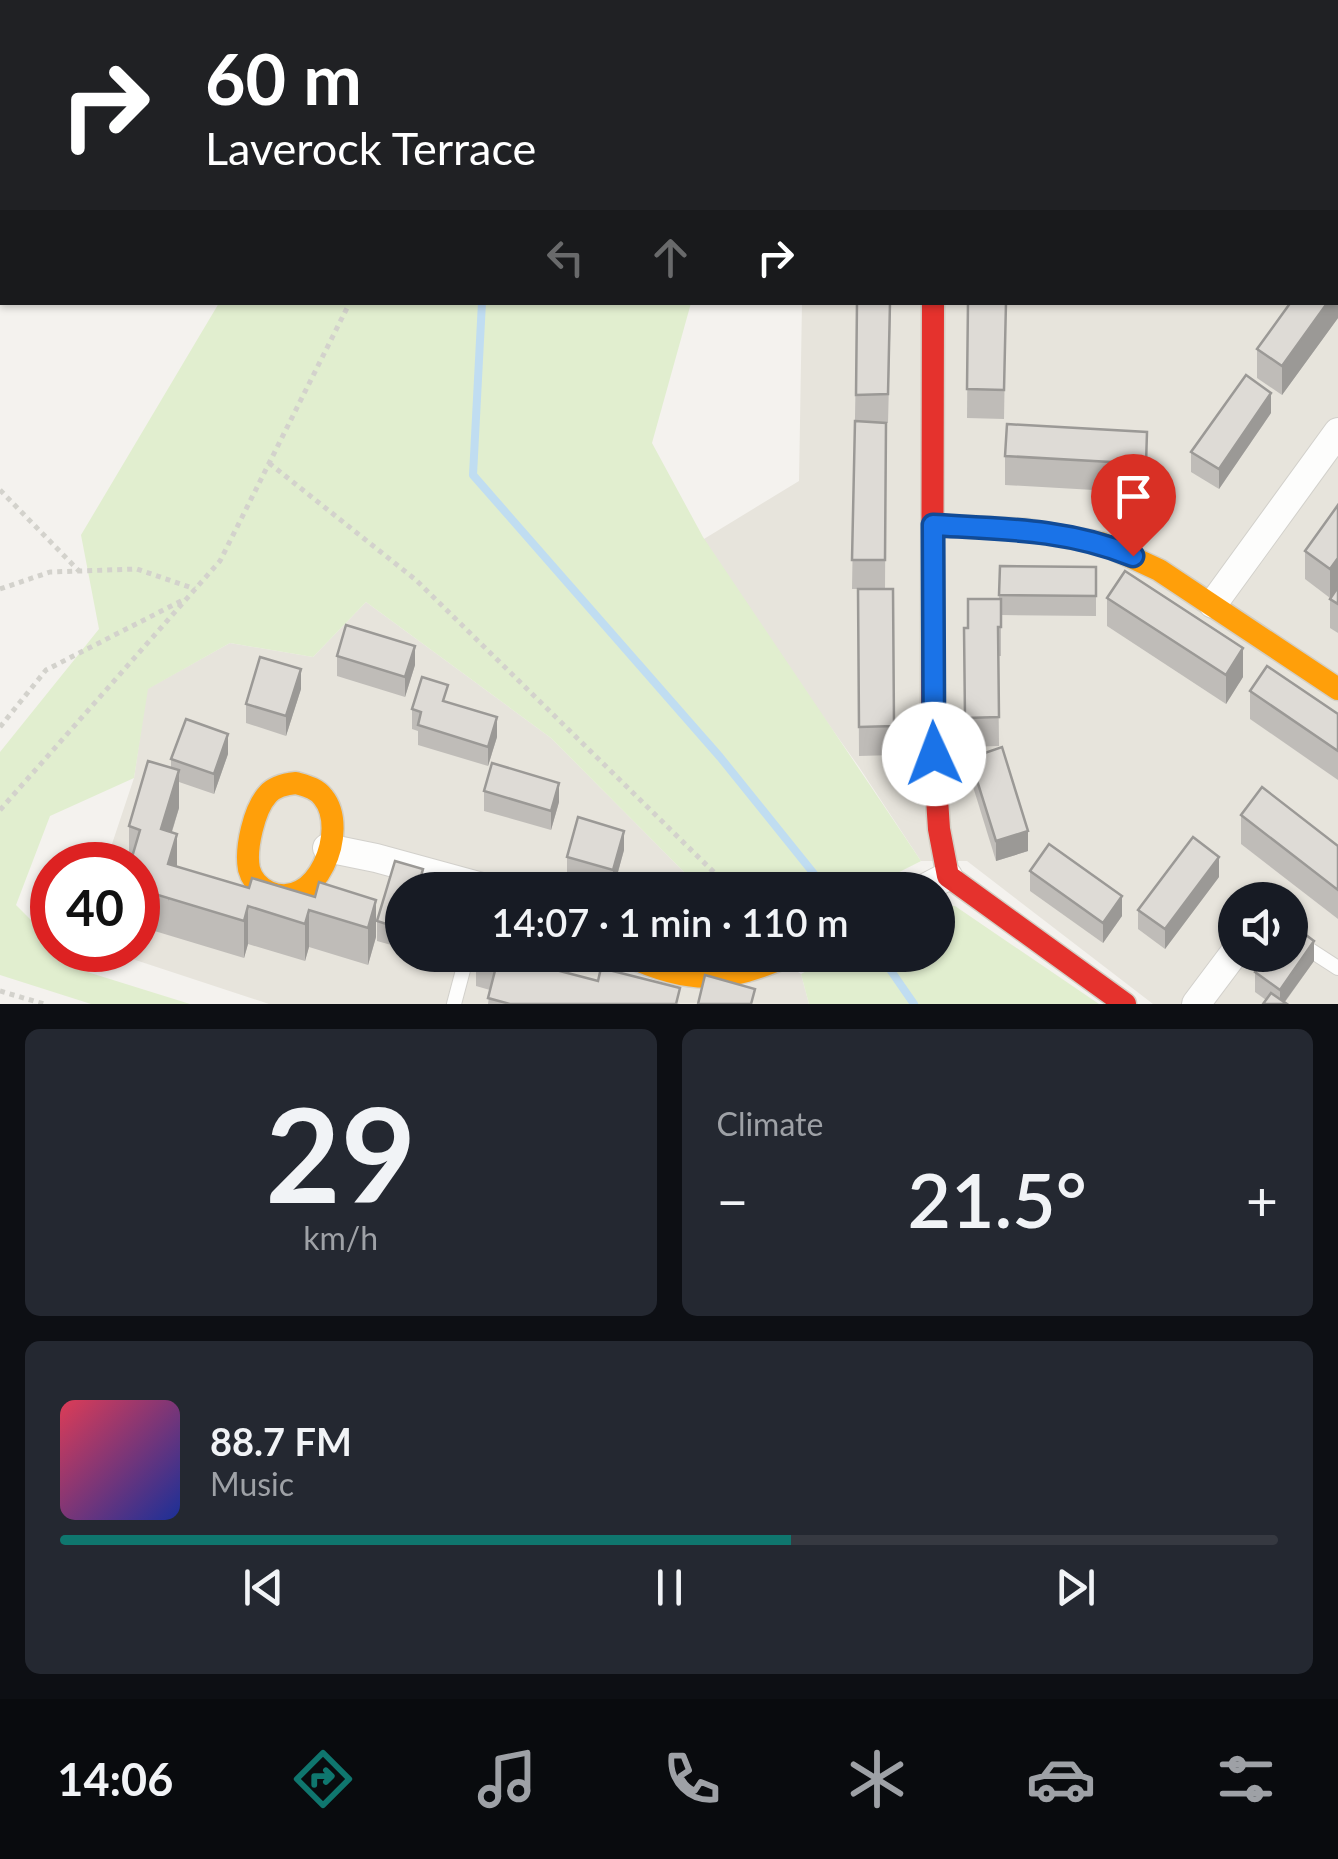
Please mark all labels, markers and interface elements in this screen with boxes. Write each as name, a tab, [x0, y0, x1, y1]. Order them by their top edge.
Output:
text: 60 m	[205, 36, 362, 120]
icon: right	[40, 40, 170, 170]
text: Laverock Terrace	[205, 121, 536, 175]
icon: left	[538, 230, 593, 285]
icon: ahead	[643, 230, 698, 285]
icon: right	[748, 230, 803, 285]
pin	[1091, 454, 1176, 557]
icon: arrive	[1106, 469, 1161, 524]
position arrow	[882, 702, 986, 806]
speed limit sign: 40	[30, 842, 160, 972]
map controls	[1218, 882, 1308, 972]
button: sound	[1218, 882, 1308, 972]
text: 14:07 · 1 min · 110 m	[492, 899, 848, 945]
text: 29	[265, 1075, 416, 1231]
text: Climate	[717, 1104, 823, 1143]
text: 21.5°	[908, 1154, 1087, 1244]
text: −	[717, 1167, 748, 1233]
text: +	[1246, 1167, 1278, 1233]
text: km/h	[303, 1218, 378, 1257]
text: 88.7 FM	[210, 1418, 352, 1464]
text: Music	[210, 1464, 294, 1503]
icon: previous	[236, 1560, 291, 1615]
icon: pause	[642, 1560, 697, 1615]
icon: next	[1048, 1560, 1103, 1615]
icon: directions	[288, 1744, 358, 1814]
icon: music	[472, 1744, 542, 1814]
icon: phone	[657, 1744, 727, 1814]
icon: climate	[842, 1744, 912, 1814]
icon: car	[1026, 1744, 1096, 1814]
icon: filters	[1211, 1744, 1281, 1814]
text: 14:06	[57, 1752, 173, 1806]

